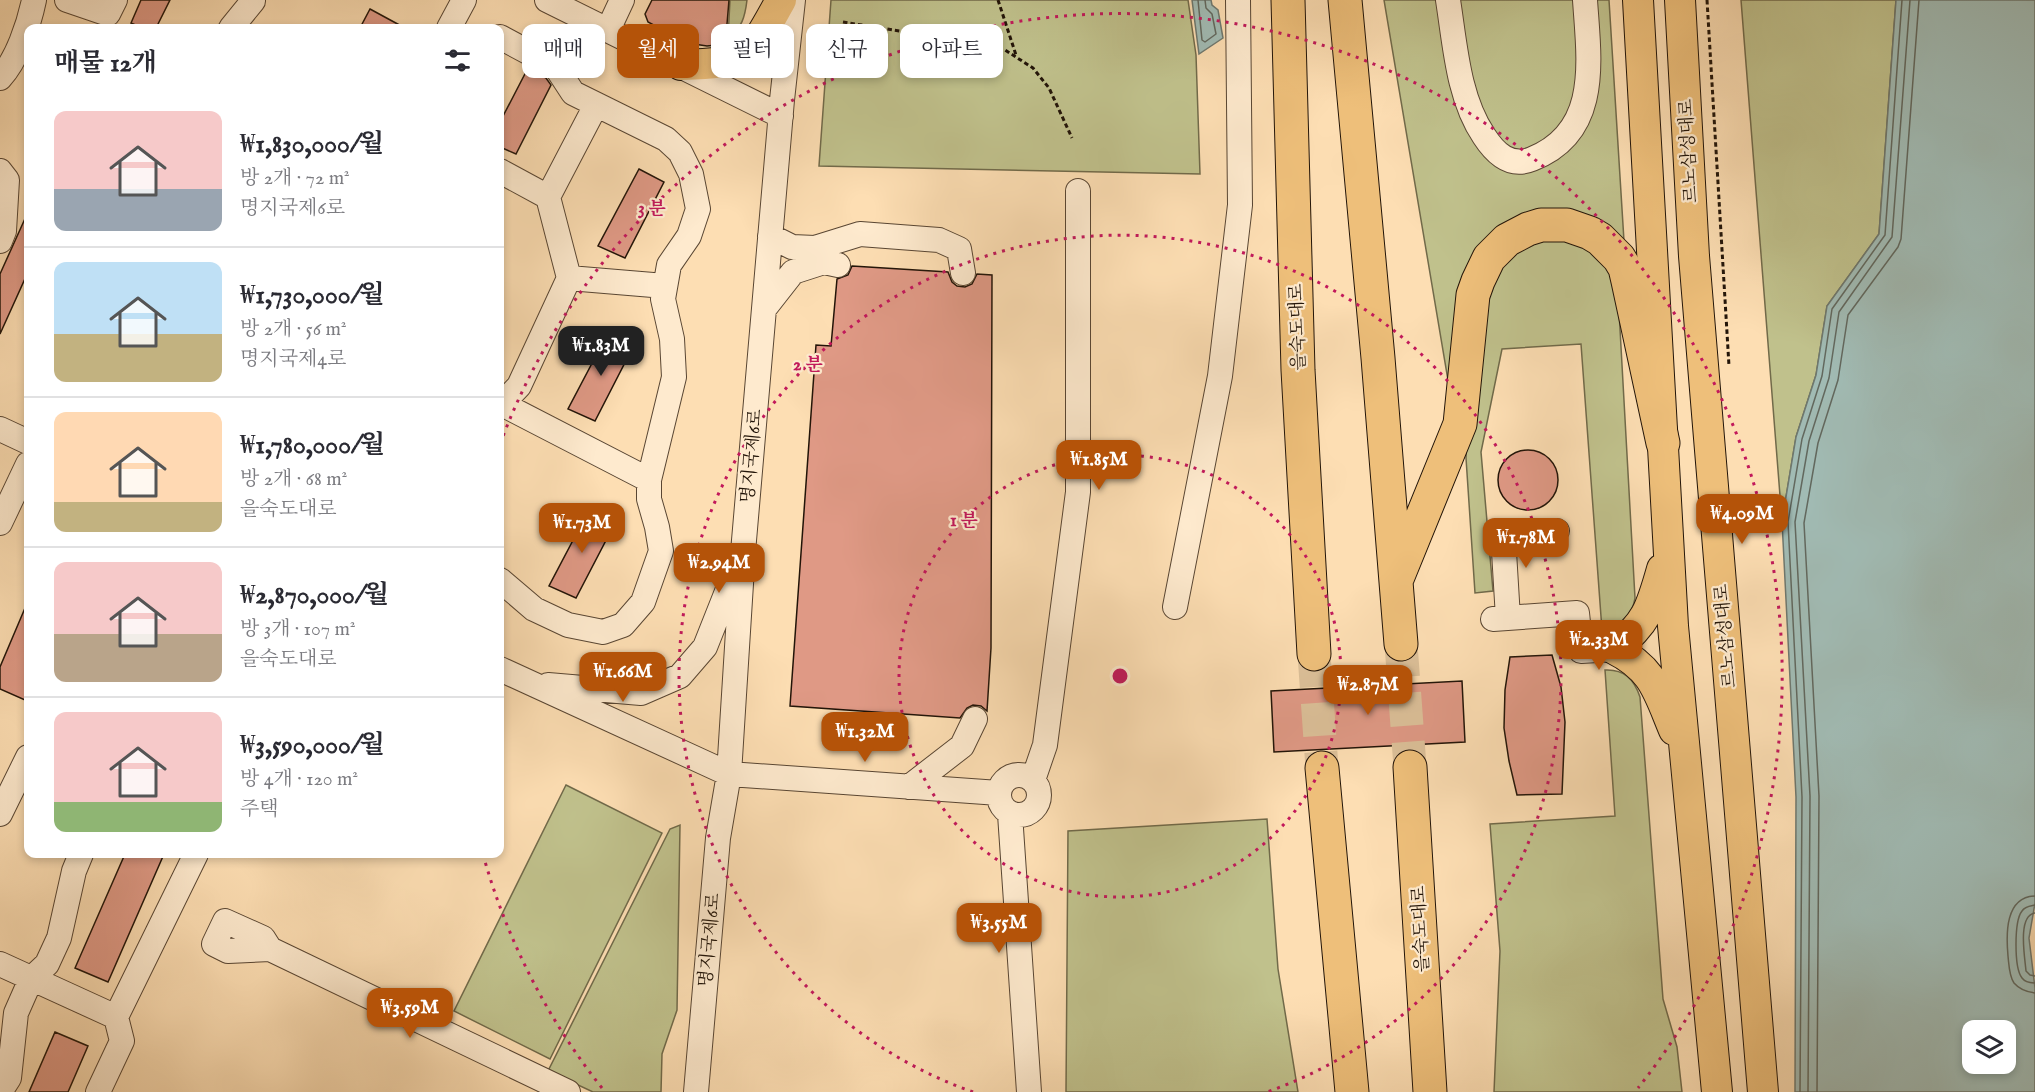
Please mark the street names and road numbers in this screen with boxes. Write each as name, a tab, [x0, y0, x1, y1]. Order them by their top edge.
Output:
street label: 르노삼성대로	[1675, 98, 1704, 204]
street label: 을숙도대로	[1285, 283, 1312, 371]
street label: 명지국제6로	[737, 408, 768, 504]
street label: 르노삼성대로	[1710, 583, 1742, 689]
street label: 을숙도대로	[1408, 885, 1435, 973]
street label: 명지국제6로	[695, 892, 726, 988]

